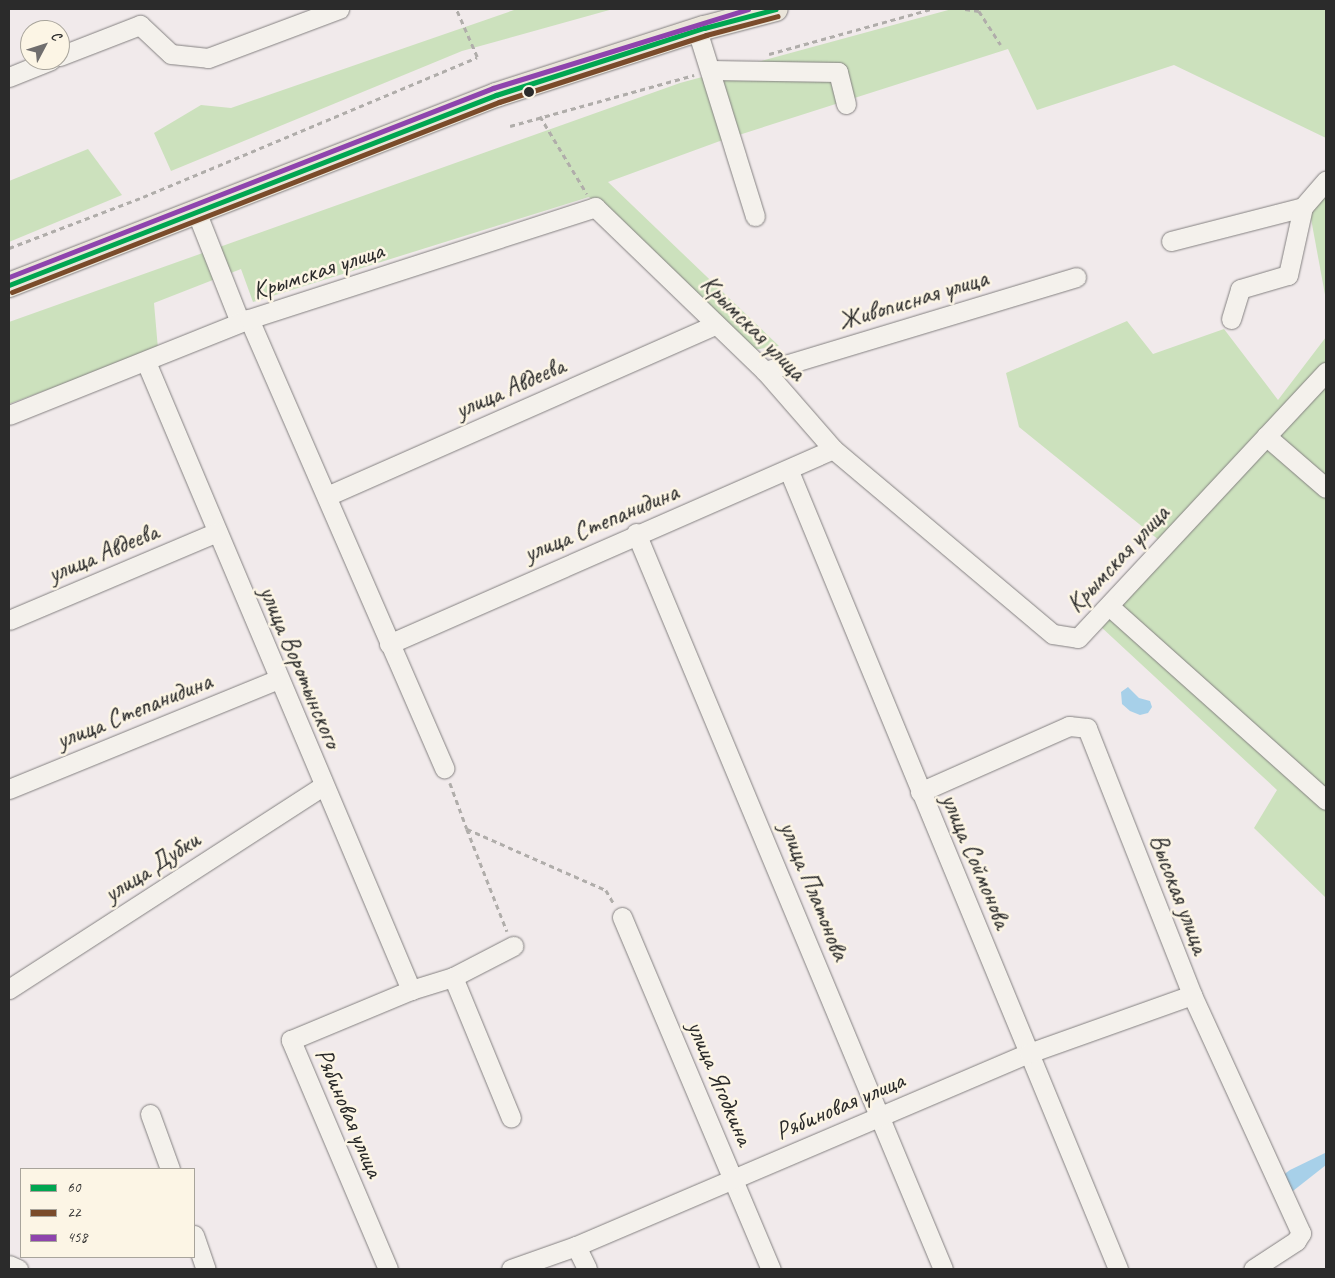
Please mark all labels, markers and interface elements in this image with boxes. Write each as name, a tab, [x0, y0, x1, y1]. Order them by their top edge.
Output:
north arrow	[20, 20, 70, 70]
text: С	[47, 28, 65, 44]
unlabelled marker	[524, 87, 534, 97]
street label: Крымская улица	[248, 235, 388, 307]
street label: Живописная улица	[833, 263, 993, 337]
street label: Крымская улица	[694, 269, 812, 387]
street label: улица Авдеева	[451, 351, 569, 425]
street label: улица Степанидина	[519, 477, 683, 569]
street label: Крымская улица	[1060, 498, 1176, 620]
street label: улица Авдеева	[44, 516, 162, 590]
street label: улица Воротынского	[252, 580, 348, 754]
street label: улица Степанидина	[52, 666, 216, 756]
street label: улица Соймонова	[934, 789, 1018, 933]
street label: улица Платонова	[772, 816, 856, 966]
street label: улица Дубки	[98, 825, 206, 909]
street label: Высокая улица	[1143, 830, 1215, 958]
street label: улица Ягодкина	[680, 1016, 760, 1150]
street label: Рябиновая улица	[308, 1043, 390, 1183]
street label: Рябиновая улица	[770, 1065, 910, 1147]
legend	[20, 1168, 195, 1258]
text: 60	[67, 1178, 81, 1197]
text: 22	[67, 1203, 81, 1222]
text: 458	[67, 1228, 87, 1247]

